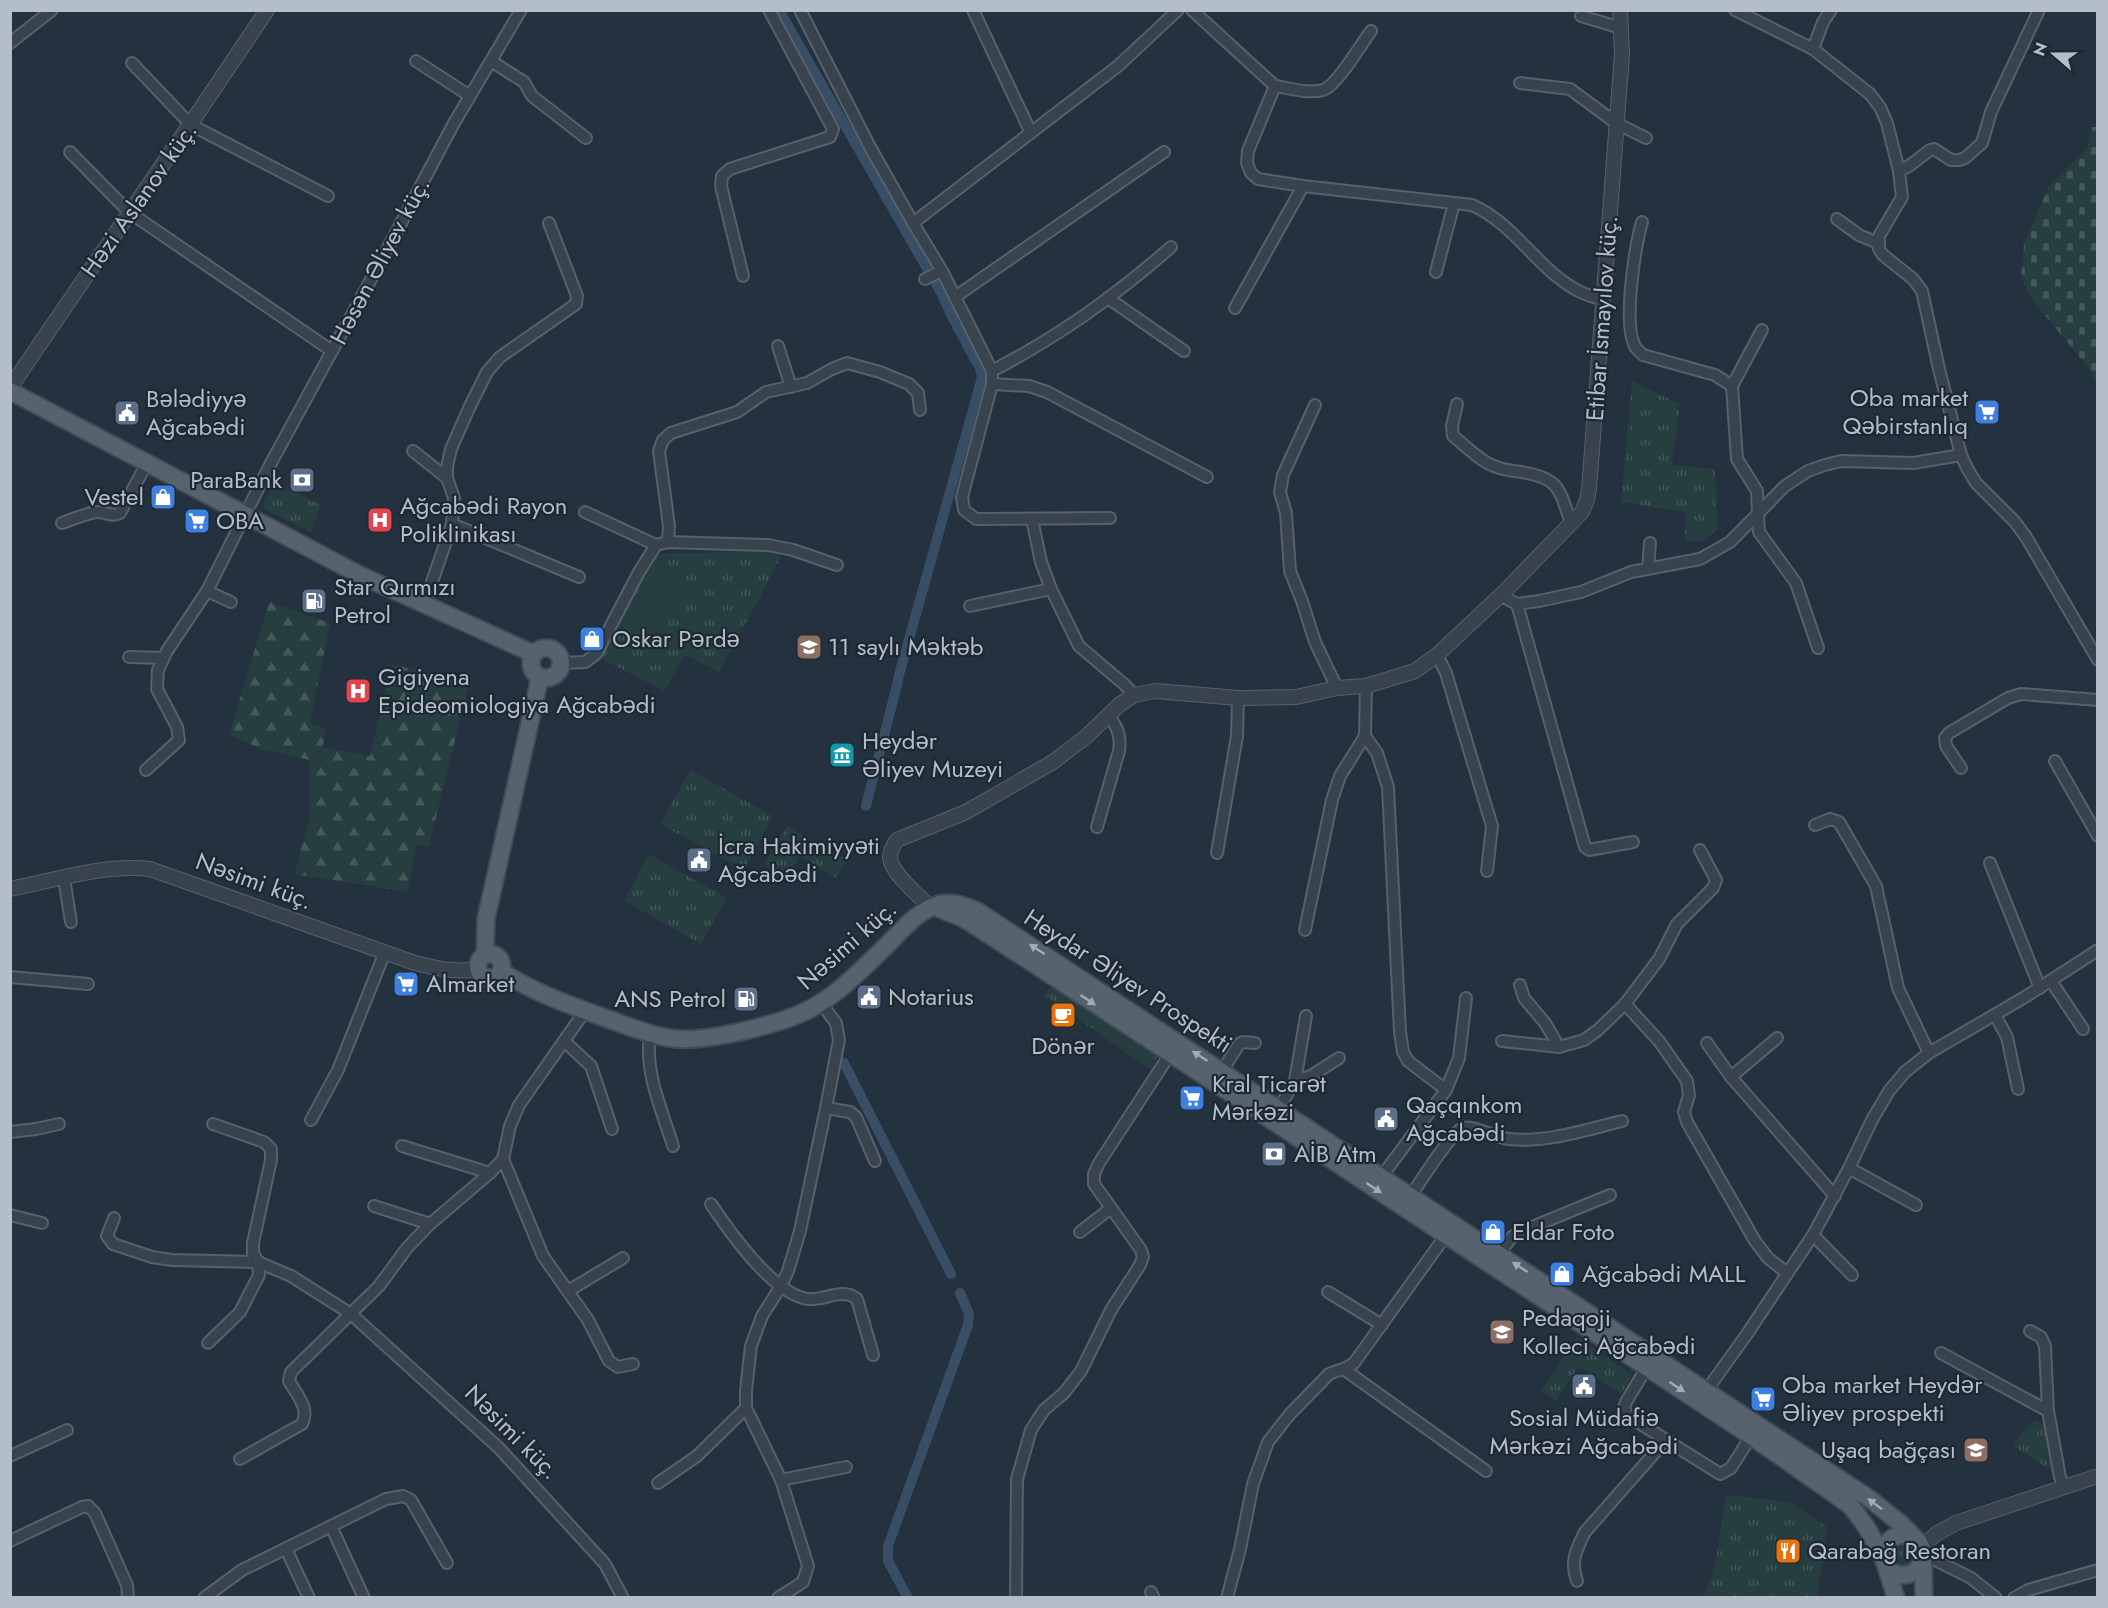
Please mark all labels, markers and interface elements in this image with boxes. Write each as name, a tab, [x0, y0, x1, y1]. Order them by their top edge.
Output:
north arrow	[2024, 24, 2084, 84]
text: N	[2027, 39, 2053, 59]
street label: Həzi Aslanov küç.	[72, 115, 205, 284]
street label: Həsən Əliyev küç.	[321, 171, 438, 351]
street label: Etibar İsmayılov küç.	[1577, 214, 1626, 422]
place label: Oba market Qəbirstanlıq	[1843, 380, 1968, 443]
place label: Bələdiyyə Ağcabədi	[146, 381, 247, 444]
supermarket icon: Oba market Qəbirstanlıq	[1972, 397, 2002, 427]
public building icon: Bələdiyyə Ağcabədi	[112, 398, 142, 428]
place label: ParaBank	[190, 462, 282, 497]
bank icon: ParaBank	[287, 465, 317, 495]
place label: Vestel	[84, 479, 144, 514]
shop icon: Vestel	[148, 482, 178, 512]
place label: Ağcabədi Rayon Poliklinikası	[400, 488, 567, 551]
place label: OBA	[216, 503, 264, 538]
hospital icon: Ağcabədi Rayon Poliklinikası	[365, 505, 395, 535]
supermarket icon: OBA	[182, 506, 212, 536]
place label: Star Qırmızı Petrol	[334, 569, 456, 632]
fuel station icon: Star Qırmızı Petrol	[299, 586, 329, 616]
place label: Oskar Pərdə	[612, 621, 740, 656]
shop icon: Oskar Pərdə	[577, 624, 607, 654]
place label: 11 saylı Məktəb	[828, 629, 984, 664]
school or university icon: 11 saylı Məktəb	[794, 632, 824, 662]
place label: Gigiyena Epideomiologiya Ağcabədi	[378, 659, 656, 722]
hospital icon: Gigiyena Epideomiologiya Ağcabədi	[343, 676, 373, 706]
place label: Heydər Əliyev Muzeyi	[862, 723, 1003, 786]
museum icon: Heydər Əliyev Muzeyi	[827, 740, 857, 770]
place label: İcra Hakimiyyəti Ağcabədi	[718, 828, 880, 891]
street label: Nəsimi küç.	[191, 843, 317, 918]
public building icon: İcra Hakimiyyəti Ağcabədi	[684, 845, 714, 875]
street label: Nəsimi küç.	[789, 891, 904, 998]
street label: Heydar Əliyev Prospekti	[1017, 900, 1239, 1061]
one-way arrow	[1028, 944, 1045, 955]
place label: Almarket	[426, 966, 514, 1001]
supermarket icon: Almarket	[391, 969, 421, 999]
place label: Notarius	[888, 979, 974, 1014]
place label: ANS Petrol	[614, 981, 726, 1016]
public building icon: Notarius	[854, 982, 884, 1012]
fuel station icon: ANS Petrol	[731, 984, 761, 1014]
one-way arrow	[1080, 994, 1096, 1005]
cafe icon: Dönər	[1048, 1000, 1078, 1030]
place label: Dönər	[1031, 1028, 1096, 1063]
one-way arrow	[1191, 1051, 1208, 1062]
place label: Kral Ticarət Mərkəzi	[1212, 1066, 1326, 1129]
supermarket icon: Kral Ticarət Mərkəzi	[1177, 1083, 1207, 1113]
place label: Qaçqınkom Ağcabədi	[1406, 1087, 1523, 1150]
public building icon: Qaçqınkom Ağcabədi	[1371, 1104, 1401, 1134]
place label: AİB Atm	[1294, 1136, 1377, 1171]
bank icon: AİB Atm	[1259, 1139, 1289, 1169]
one-way arrow	[1365, 1183, 1382, 1194]
place label: Eldar Foto	[1512, 1214, 1615, 1249]
shop icon: Eldar Foto	[1478, 1217, 1508, 1247]
place label: Ağcabədi MALL	[1582, 1256, 1746, 1291]
shop icon: Ağcabədi MALL	[1547, 1259, 1577, 1289]
one-way arrow	[1512, 1262, 1529, 1273]
place label: Pedaqoji Kolleci Ağcabədi	[1522, 1300, 1696, 1363]
school or university icon: Pedaqoji Kolleci Ağcabədi	[1487, 1317, 1517, 1347]
place label: Oba market Heydər Əliyev prospekti	[1782, 1367, 1983, 1430]
public building icon: Sosial Müdafiə Mərkəzi Ağcabədi	[1569, 1371, 1599, 1401]
street label: Nəsimi küç.	[457, 1376, 568, 1487]
one-way arrow	[1669, 1382, 1685, 1393]
supermarket icon: Oba market Heydər Əliyev prospekti	[1748, 1384, 1778, 1414]
place label: Sosial Müdafiə Mərkəzi Ağcabədi	[1490, 1400, 1678, 1463]
place label: Uşaq bağçası	[1821, 1432, 1956, 1467]
school or university icon: Uşaq bağçası	[1961, 1435, 1991, 1465]
one-way arrow	[1867, 1497, 1883, 1510]
place label: Qarabağ Restoran	[1808, 1533, 1991, 1568]
restaurant icon: Qarabağ Restoran	[1773, 1536, 1803, 1566]

